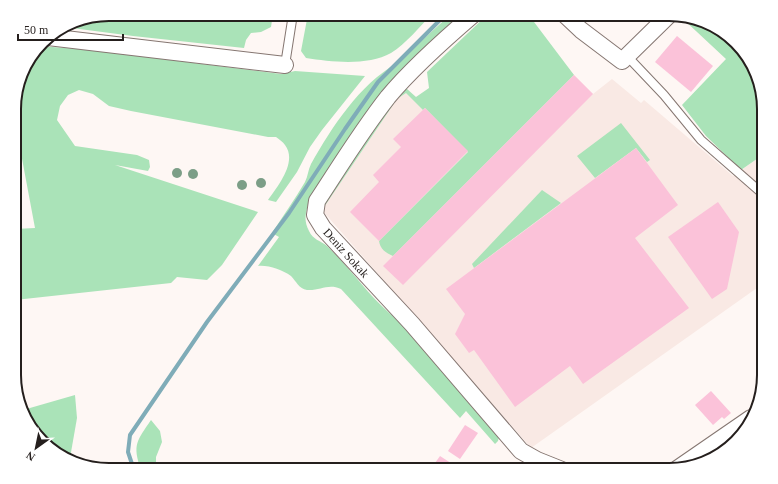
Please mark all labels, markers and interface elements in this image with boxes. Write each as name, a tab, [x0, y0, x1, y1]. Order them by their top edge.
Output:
scale bar	[18, 16, 123, 42]
text: 50 m	[24, 23, 49, 37]
street label: Deniz Sokak	[320, 225, 372, 281]
north arrow	[16, 428, 56, 468]
text: N	[24, 449, 37, 464]

